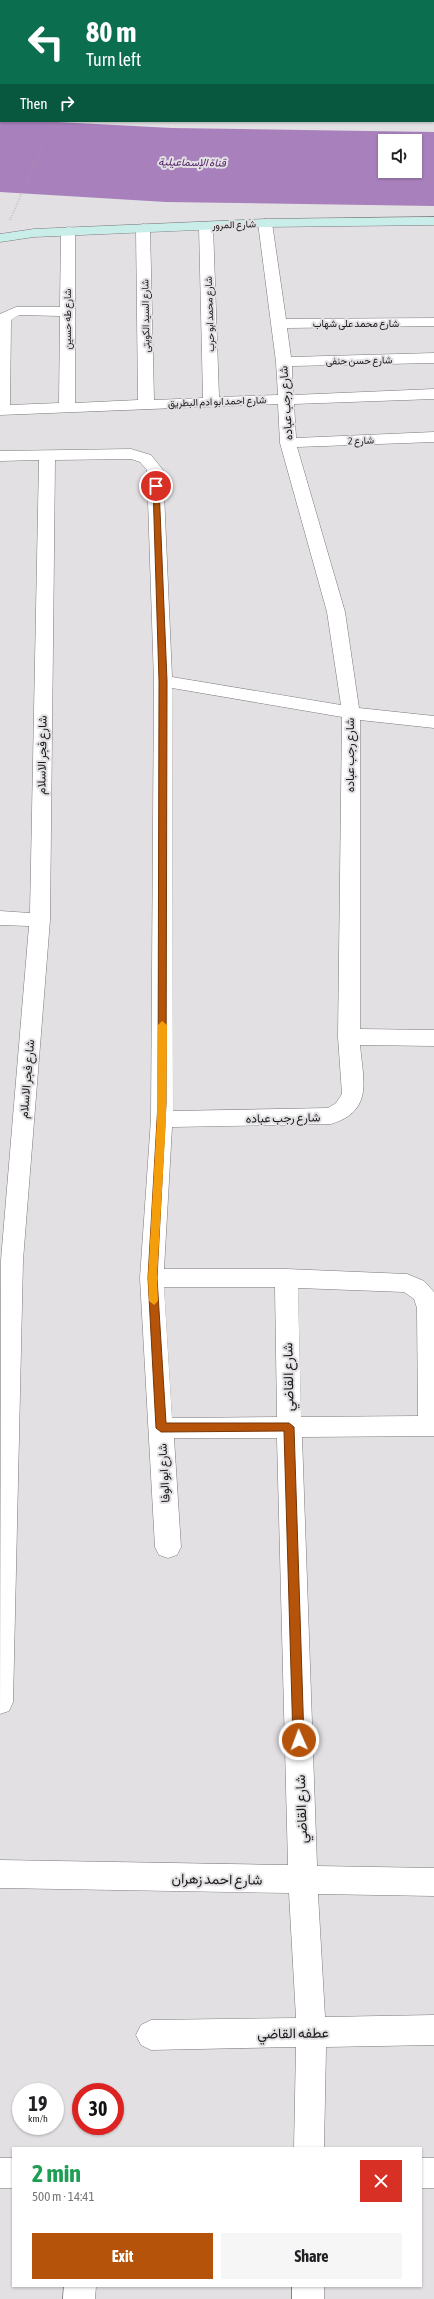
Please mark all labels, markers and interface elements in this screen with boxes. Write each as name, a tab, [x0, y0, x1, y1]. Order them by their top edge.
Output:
icon: left	[20, 16, 72, 68]
text: 80 m	[86, 16, 136, 48]
text: Turn left	[86, 49, 141, 70]
icon: right	[56, 92, 78, 114]
text: Then	[20, 95, 48, 112]
map controls	[378, 134, 422, 178]
button: sound	[378, 134, 422, 178]
water label: قناة الإسماعيلية	[158, 155, 227, 171]
street label: شارع المرور	[211, 218, 256, 232]
street label: شارع محمد ابو حرب	[203, 276, 217, 352]
street label: شارع السيد الكويتى	[139, 279, 153, 353]
street label: شارع طه حسين	[62, 288, 74, 349]
street label: شارع محمد على شهاب	[313, 318, 399, 330]
street label: شارع حسن حنفى	[326, 354, 393, 368]
street label: شارع رجب عباده	[276, 365, 298, 441]
street label: شارع احمد ابو ادم البطريق	[168, 394, 267, 410]
street label: شارع 2	[348, 435, 374, 447]
pin	[139, 469, 173, 503]
icon: arrive	[145, 475, 167, 497]
street label: شارع فجر الاسلام	[34, 715, 52, 795]
street label: شارع رجب عباده	[343, 718, 359, 792]
street label: شارع فجر الاسلام	[17, 1039, 39, 1119]
street label: شارع رجب عباده	[246, 1110, 320, 1128]
street label: شارع القاضي	[279, 1342, 301, 1412]
street label: شارع ابو الوفا	[155, 1443, 175, 1503]
position arrow	[278, 1719, 320, 1761]
street label: شارع القاضي	[292, 1774, 314, 1844]
street label: شارع احمد زهران	[171, 1870, 262, 1891]
street label: عطفه القاضي	[257, 2024, 329, 2046]
speed limit sign: 30	[72, 2083, 124, 2135]
text: 19	[29, 2092, 47, 2115]
text: km/h	[28, 2113, 48, 2124]
text: 2 min	[32, 2160, 81, 2187]
button: close	[360, 2160, 402, 2202]
text: 500 m · 14:41	[32, 2189, 95, 2204]
button: Exit	[32, 2233, 213, 2279]
button: Share	[221, 2233, 402, 2279]

